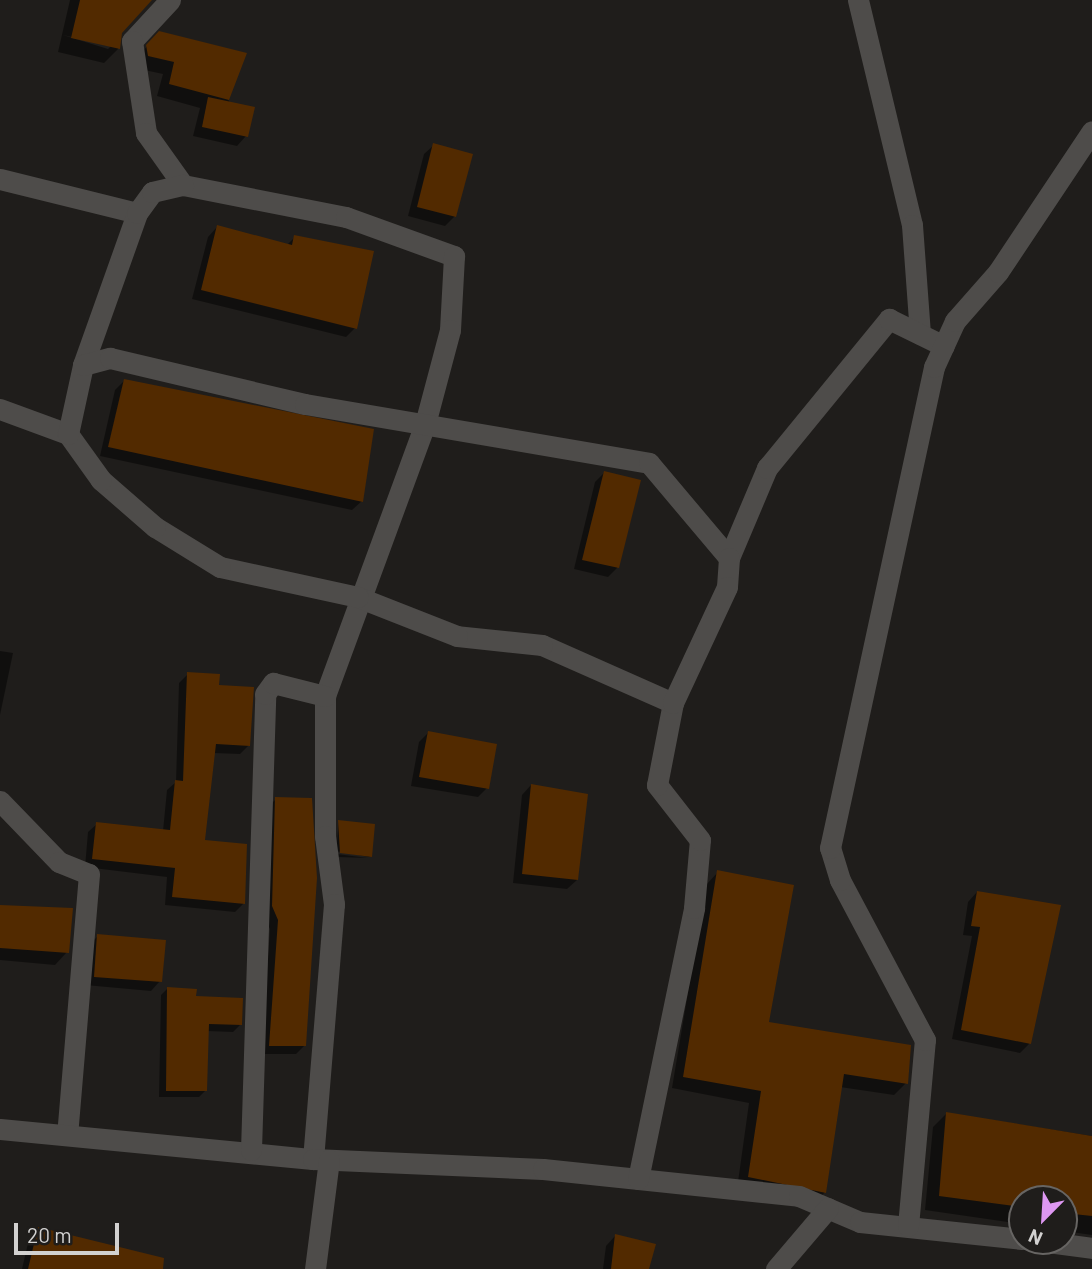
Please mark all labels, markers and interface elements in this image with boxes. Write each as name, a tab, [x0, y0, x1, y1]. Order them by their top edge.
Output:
north arrow	[1008, 1185, 1078, 1255]
scale bar	[18, 1210, 122, 1254]
text: 20 m	[27, 1222, 72, 1247]
text: N	[1025, 1225, 1046, 1251]

